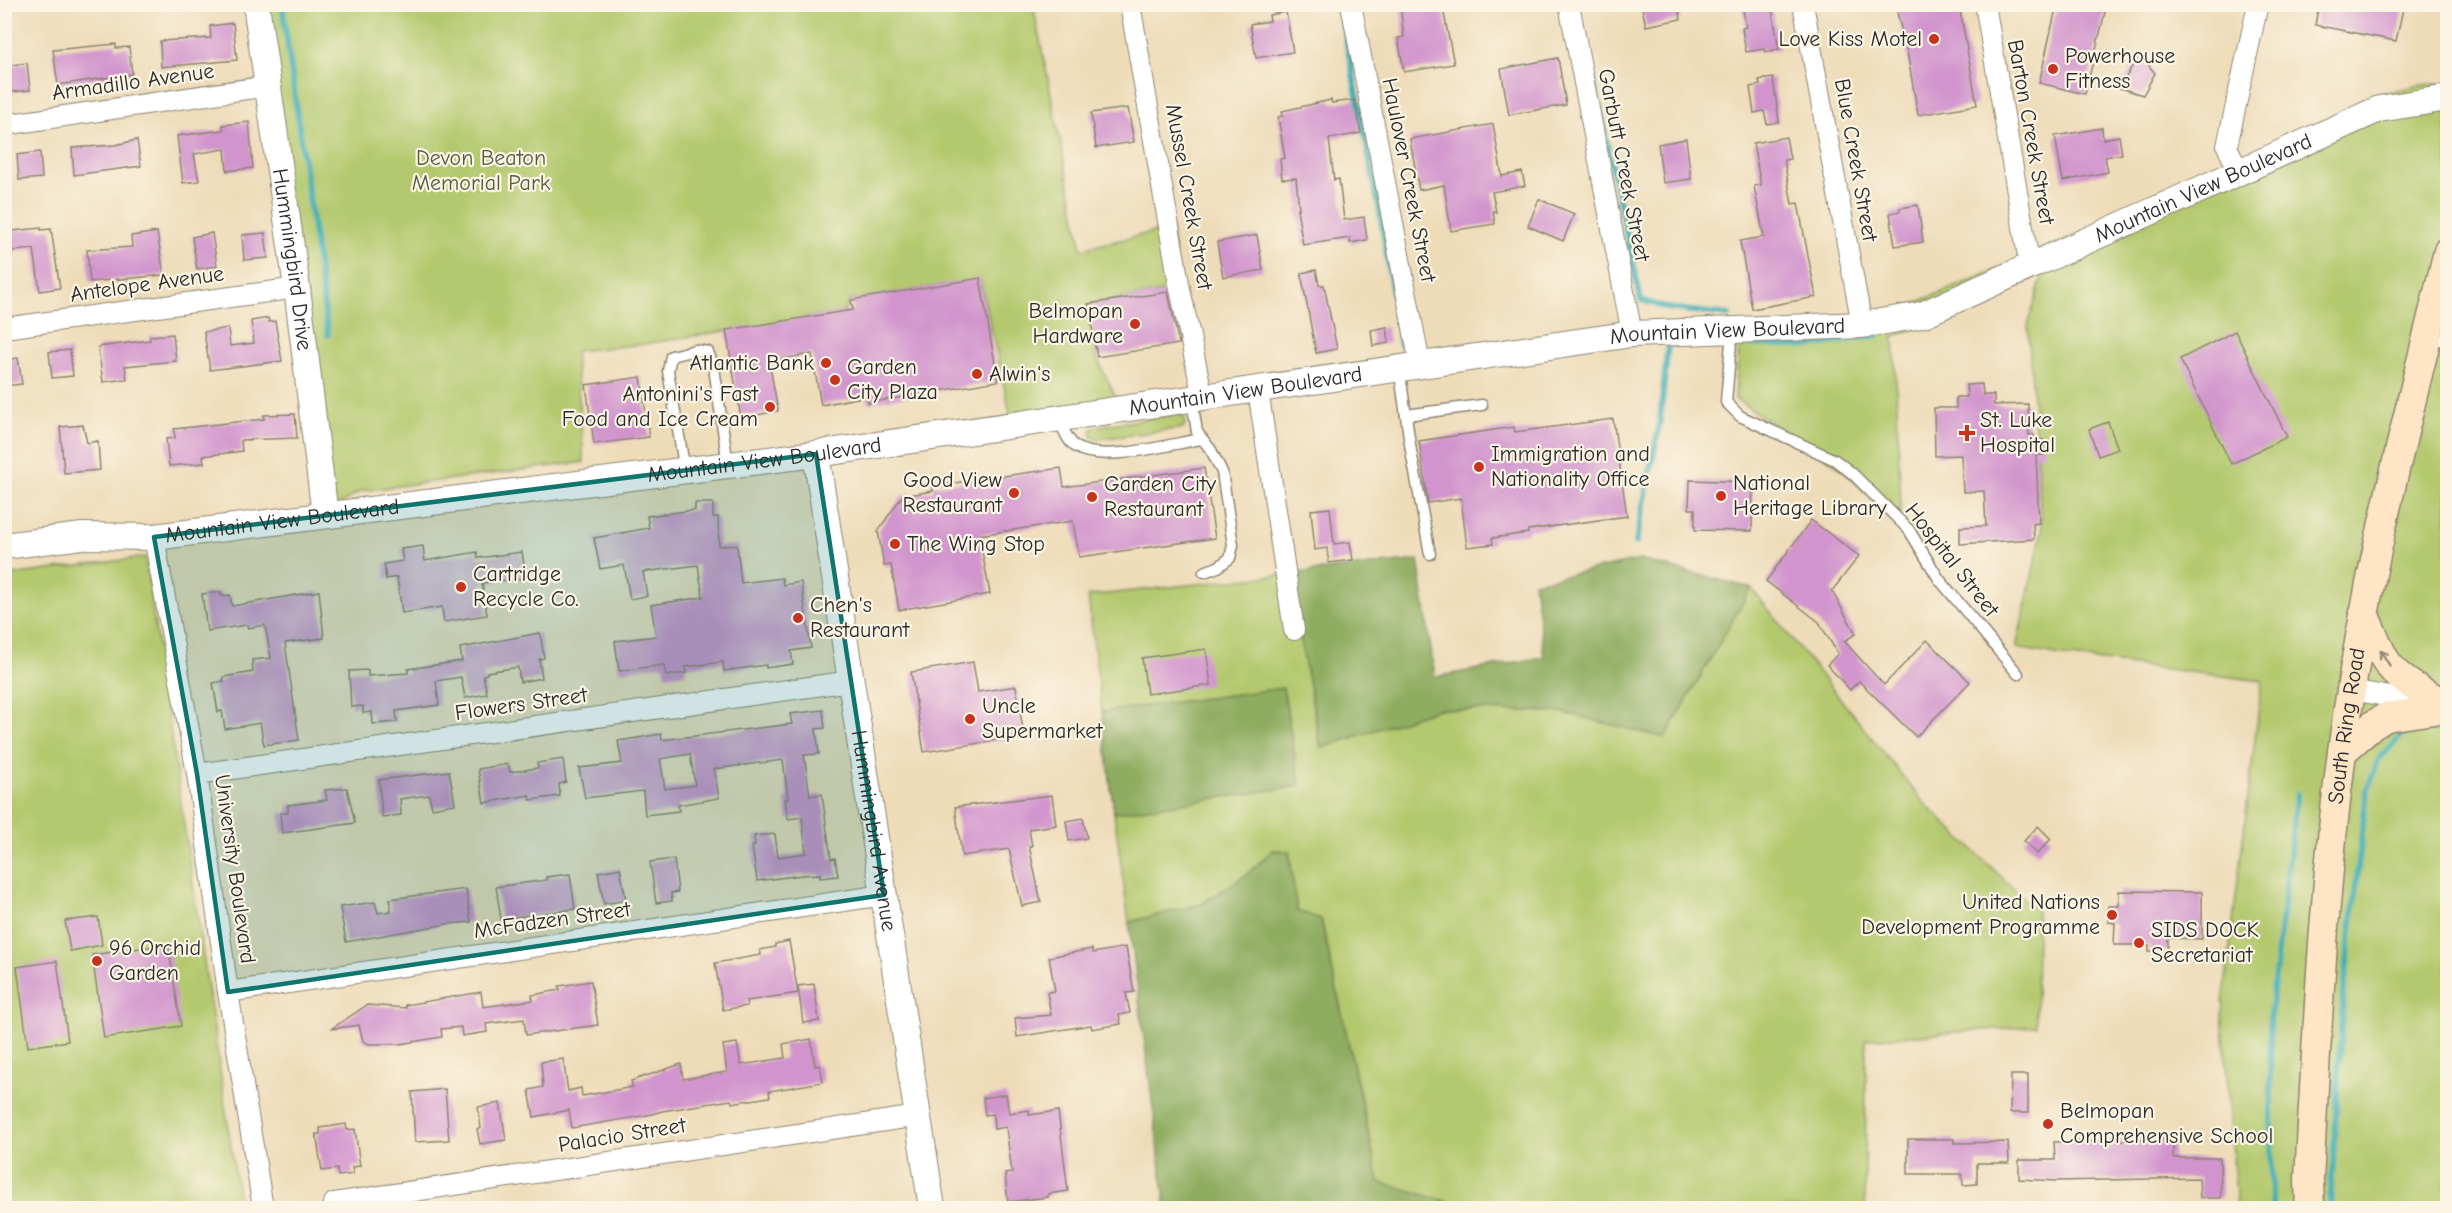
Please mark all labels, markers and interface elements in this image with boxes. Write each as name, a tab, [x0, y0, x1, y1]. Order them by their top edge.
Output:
place label: Love Kiss Motel	[1779, 26, 1922, 52]
marker: Love Kiss Motel	[1927, 32, 1941, 46]
street label: Barton Creek Street	[2002, 37, 2060, 227]
place label: Powerhouse Fitness	[2065, 43, 2175, 94]
street label: Armadillo Avenue	[50, 58, 216, 106]
marker: Powerhouse Fitness	[2046, 62, 2060, 76]
street label: Garbutt Creek Street	[1593, 66, 1656, 264]
street label: Haulover Creek Street	[1376, 76, 1442, 285]
street label: Blue Creek Street	[1829, 76, 1883, 244]
street label: Mussel Creek Street	[1160, 102, 1218, 293]
street label: Mountain View Boulevard	[2090, 128, 2316, 248]
park label: Devon Beaton Memorial Park	[412, 145, 551, 196]
street label: Hummingbird Drive	[267, 167, 318, 352]
street label: Antelope Avenue	[68, 260, 226, 308]
place label: Belmopan Hardware	[1028, 298, 1123, 349]
street label: Mountain View Boulevard	[1608, 313, 1846, 350]
marker: Belmopan Hardware	[1128, 317, 1142, 331]
place label: Atlantic Bank	[690, 350, 814, 376]
place label: Garden City Plaza	[847, 354, 938, 405]
marker: Atlantic Bank	[819, 356, 833, 370]
place label: Alwin's	[989, 361, 1050, 387]
street label: Mountain View Boulevard	[1127, 361, 1364, 421]
marker: Alwin's	[970, 367, 984, 381]
marker: Garden City Plaza	[828, 373, 842, 387]
place label: Antonini's Fast Food and Ice Cream	[562, 381, 759, 432]
marker: Antonini's Fast Food and Ice Cream	[763, 400, 777, 414]
place label: St. Luke Hospital	[1980, 407, 2055, 458]
marker: St. Luke Hospital	[1958, 424, 1976, 442]
street label: Mountain View Boulevard	[646, 432, 883, 488]
place label: Immigration and Nationality Office	[1491, 441, 1650, 492]
marker: Immigration and Nationality Office	[1472, 460, 1486, 474]
place label: Good View Restaurant	[903, 467, 1003, 518]
place label: National Heritage Library	[1733, 470, 1887, 521]
place label: Garden City Restaurant	[1104, 471, 1216, 522]
marker: Good View Restaurant	[1007, 486, 1021, 500]
marker: National Heritage Library	[1714, 489, 1728, 503]
marker: Garden City Restaurant	[1085, 490, 1099, 504]
street label: Mountain View Boulevard	[164, 493, 401, 548]
street label: Hospital Street	[1899, 498, 2005, 623]
place label: The Wing Stop	[907, 531, 1045, 557]
marker: The Wing Stop	[888, 537, 902, 551]
place label: Cartridge Recycle Co.	[473, 561, 579, 612]
marker: Cartridge Recycle Co.	[454, 580, 468, 594]
place label: Chen's Restaurant	[810, 592, 910, 643]
marker: Chen's Restaurant	[791, 611, 805, 625]
street label: South Ring Road	[2323, 646, 2371, 805]
one-way arrow	[2379, 650, 2391, 667]
street label: Flowers Street	[453, 682, 589, 726]
place label: Uncle Supermarket	[982, 693, 1103, 744]
marker: Uncle Supermarket	[963, 712, 977, 726]
street label: Hummingbird Avenue	[846, 728, 902, 933]
street label: University Boulevard	[209, 773, 261, 965]
place label: United Nations Development Programme	[1861, 889, 2100, 940]
street label: McFadzen Street	[472, 896, 633, 944]
marker: United Nations Development Programme	[2105, 908, 2119, 922]
place label: SIDS DOCK Secretariat	[2151, 917, 2259, 968]
place label: 96 Orchid Garden	[109, 935, 201, 986]
marker: SIDS DOCK Secretariat	[2132, 936, 2146, 950]
marker: 96 Orchid Garden	[90, 954, 104, 968]
place label: Belmopan Comprehensive School	[2060, 1098, 2273, 1149]
street label: Palacio Street	[556, 1112, 688, 1158]
marker: Belmopan Comprehensive School	[2041, 1117, 2055, 1131]

